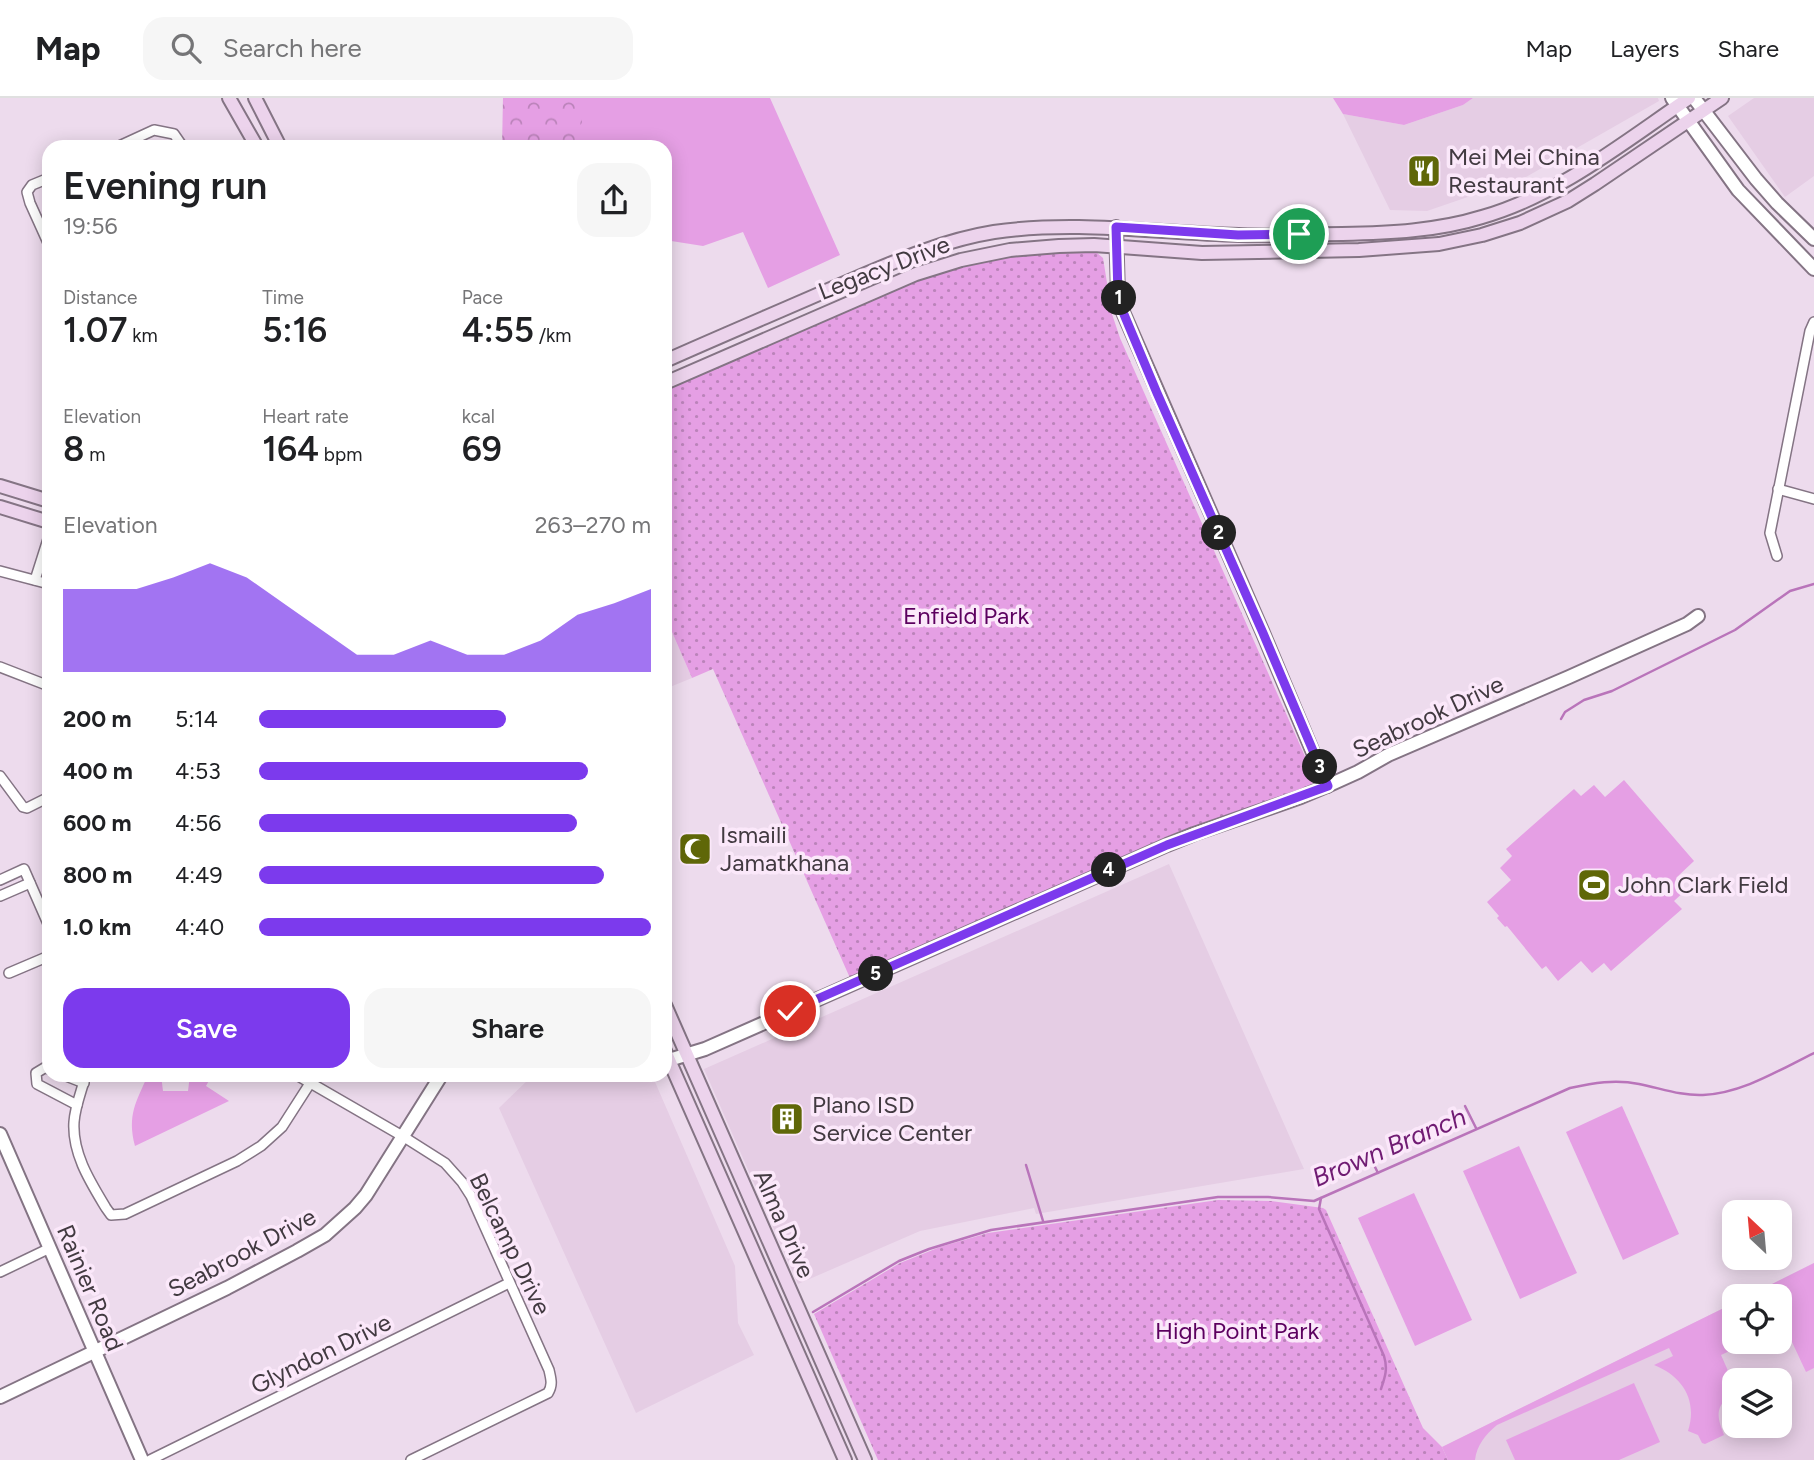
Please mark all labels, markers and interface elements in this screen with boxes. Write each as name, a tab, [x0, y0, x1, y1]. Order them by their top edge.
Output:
search box	[143, 17, 633, 80]
text: Map	[35, 29, 101, 68]
icon: search	[167, 29, 205, 67]
text: Search here	[223, 32, 362, 64]
text: Map	[1525, 34, 1572, 63]
text: Layers	[1610, 34, 1679, 63]
text: Share	[1717, 34, 1779, 63]
place label: Mei Mei China Restaurant	[1448, 142, 1600, 199]
restaurant icon: Mei Mei China Restaurant	[1405, 152, 1443, 190]
text: Evening run	[63, 163, 267, 209]
button: share	[577, 163, 651, 237]
pin	[1269, 204, 1329, 264]
text: 19:56	[63, 212, 118, 240]
icon: arrive	[1280, 215, 1318, 253]
street label: Legacy Drive	[814, 229, 954, 306]
pin: 1	[1102, 280, 1136, 316]
text: Distance	[63, 286, 137, 309]
text: Time	[262, 286, 304, 309]
text: Pace	[462, 286, 503, 309]
text: 1	[1114, 286, 1123, 309]
text: 1.07	[63, 309, 128, 351]
text: 5:16	[262, 309, 327, 351]
text: 4:55	[462, 309, 534, 351]
text: km	[128, 324, 158, 347]
text: /km	[534, 324, 571, 347]
text: Elevation	[63, 405, 141, 428]
text: Heart rate	[262, 405, 349, 428]
text: kcal	[462, 405, 495, 428]
text: 8	[63, 428, 84, 470]
text: 164	[262, 428, 319, 470]
text: 69	[462, 428, 502, 470]
text: m	[84, 443, 105, 466]
text: bpm	[319, 443, 362, 466]
text: Elevation	[63, 511, 158, 539]
text: 263–270 m	[535, 511, 651, 539]
pin: 2	[1202, 516, 1236, 550]
text: 2	[1213, 521, 1224, 544]
park label: Enfield Park	[903, 601, 1029, 630]
street label: Seabrook Drive	[1348, 669, 1508, 764]
text: 200 m	[63, 705, 132, 733]
text: 5:14	[175, 705, 218, 733]
pin: 3	[1302, 750, 1338, 784]
text: 3	[1314, 755, 1325, 778]
text: 400 m	[63, 757, 133, 785]
text: 4:53	[175, 757, 221, 785]
text: 600 m	[63, 809, 132, 837]
text: 4:56	[175, 809, 221, 837]
place label: Ismaili Jamatkhana	[720, 820, 849, 877]
mosque icon: Ismaili Jamatkhana	[676, 830, 714, 868]
pin: 4	[1092, 852, 1126, 888]
text: 4	[1102, 858, 1115, 881]
text: 800 m	[63, 861, 132, 889]
text: 4:49	[175, 861, 222, 889]
sports icon: John Clark Field	[1575, 866, 1613, 904]
place label: John Clark Field	[1618, 870, 1789, 899]
text: 1.0 km	[63, 913, 131, 941]
text: 4:40	[175, 913, 224, 941]
pin: 5	[858, 956, 894, 992]
text: 5	[870, 962, 881, 985]
pin	[760, 981, 820, 1041]
button: Save	[63, 988, 350, 1068]
button: Share	[364, 988, 651, 1068]
icon: check	[771, 992, 809, 1030]
place label: Plano ISD Service Center	[812, 1090, 972, 1147]
building icon: Plano ISD Service Center	[768, 1100, 806, 1138]
water label: Brown Branch	[1307, 1100, 1471, 1194]
street label: Alma Drive	[748, 1165, 821, 1283]
street label: Belcamp Drive	[464, 1168, 557, 1319]
north arrow	[1722, 1200, 1792, 1270]
map controls	[1722, 1200, 1792, 1438]
street label: Seabrook Drive	[163, 1201, 321, 1304]
street label: Rainier Road	[51, 1220, 130, 1355]
button: locate	[1722, 1284, 1792, 1354]
street label: Glyndon Drive	[246, 1307, 396, 1400]
park label: High Point Park	[1155, 1316, 1319, 1345]
button: layers	[1722, 1368, 1792, 1438]

